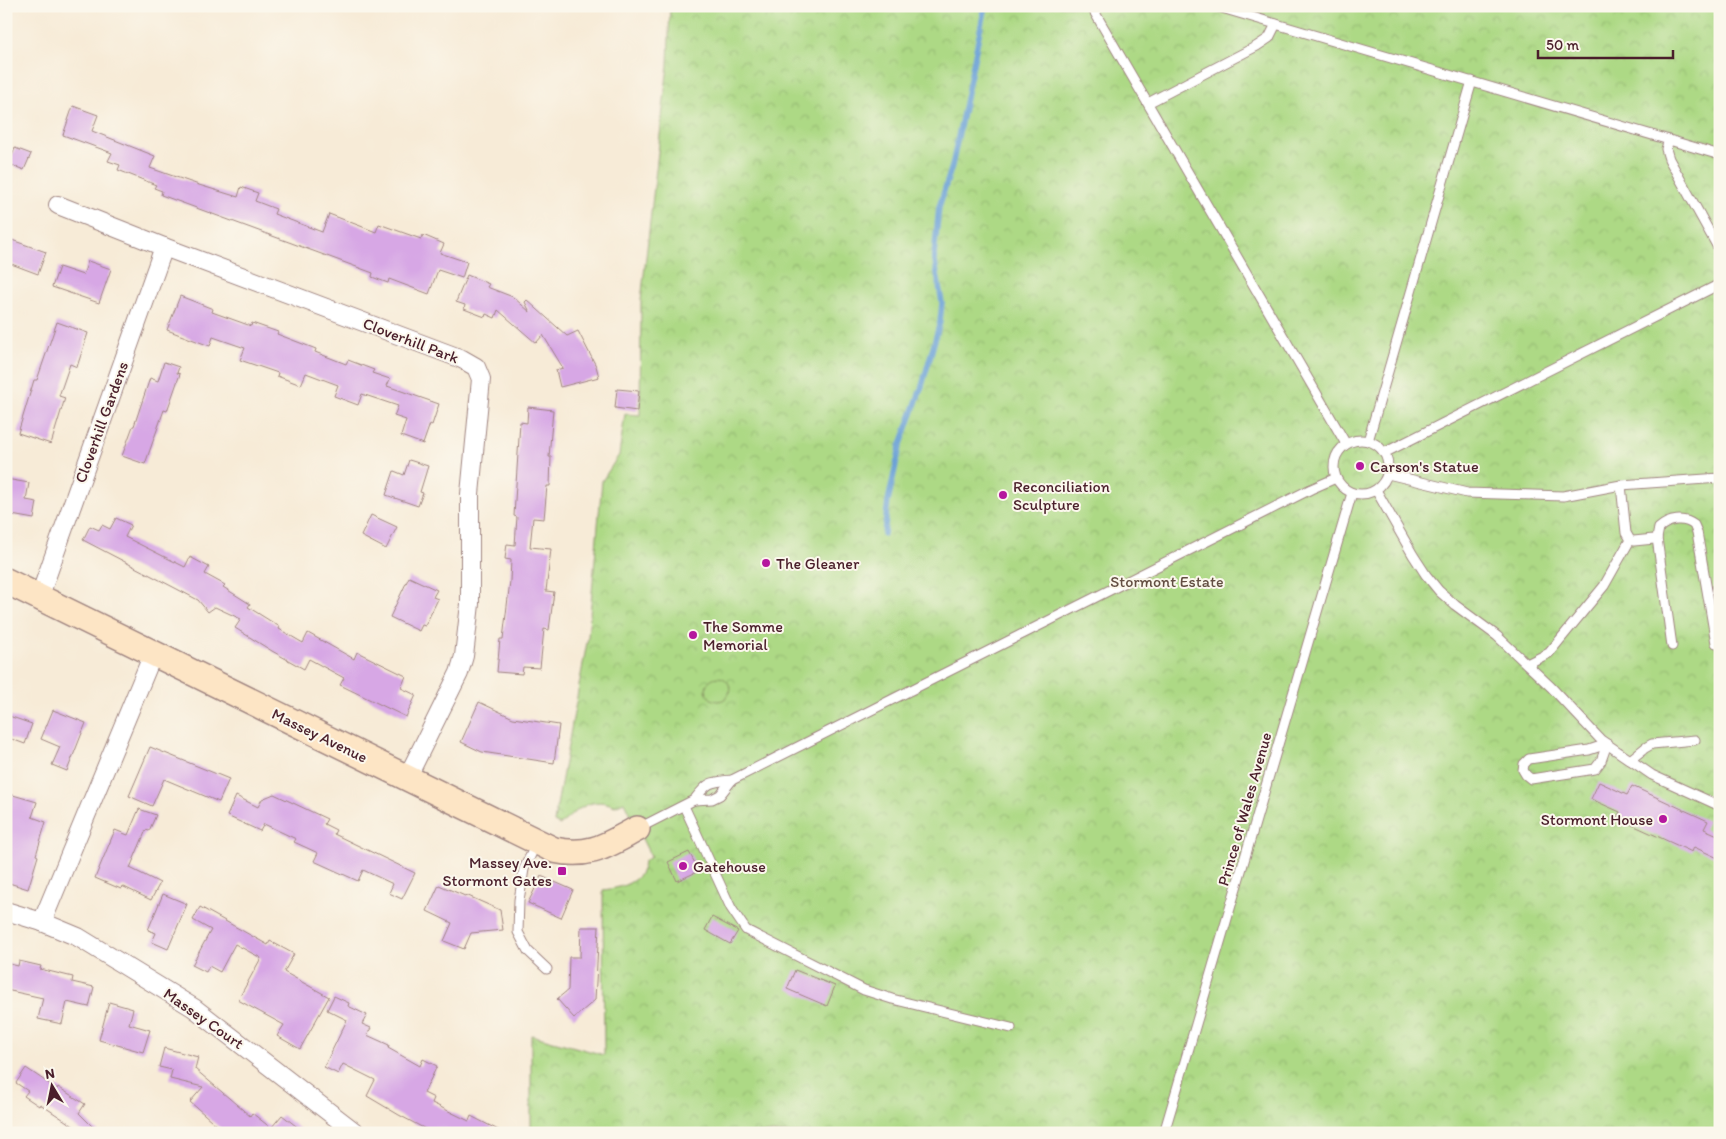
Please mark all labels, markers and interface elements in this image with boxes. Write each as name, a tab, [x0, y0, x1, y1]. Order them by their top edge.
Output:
scale bar	[1538, 28, 1674, 60]
text: 50 m	[1546, 36, 1579, 54]
street label: Cloverhill Park	[360, 313, 461, 367]
street label: Cloverhill Gardens	[71, 359, 132, 485]
place label: Carson's Statue	[1370, 457, 1479, 476]
marker: Carson's Statue	[1354, 460, 1366, 472]
place label: Reconciliation Sculpture	[1013, 477, 1110, 514]
marker: Reconciliation Sculpture	[997, 489, 1009, 501]
place label: The Gleaner	[776, 554, 860, 573]
marker: The Gleaner	[760, 557, 772, 569]
park label: Stormont Estate	[1110, 572, 1224, 591]
place label: The Somme Memorial	[703, 617, 783, 654]
marker: The Somme Memorial	[687, 629, 699, 641]
street label: Massey Avenue	[269, 704, 371, 767]
street label: Prince of Wales Avenue	[1213, 730, 1276, 888]
place label: Stormont House	[1541, 810, 1653, 829]
marker: Stormont House	[1657, 813, 1669, 825]
place label: Massey Ave. Stormont Gates	[442, 853, 552, 890]
place label: Gatehouse	[693, 857, 766, 876]
marker: Gatehouse	[677, 860, 689, 872]
marker: Massey Ave. Stormont Gates	[556, 865, 568, 877]
street label: Massey Court	[160, 984, 247, 1053]
north arrow	[28, 1062, 78, 1112]
text: N	[44, 1064, 56, 1083]

